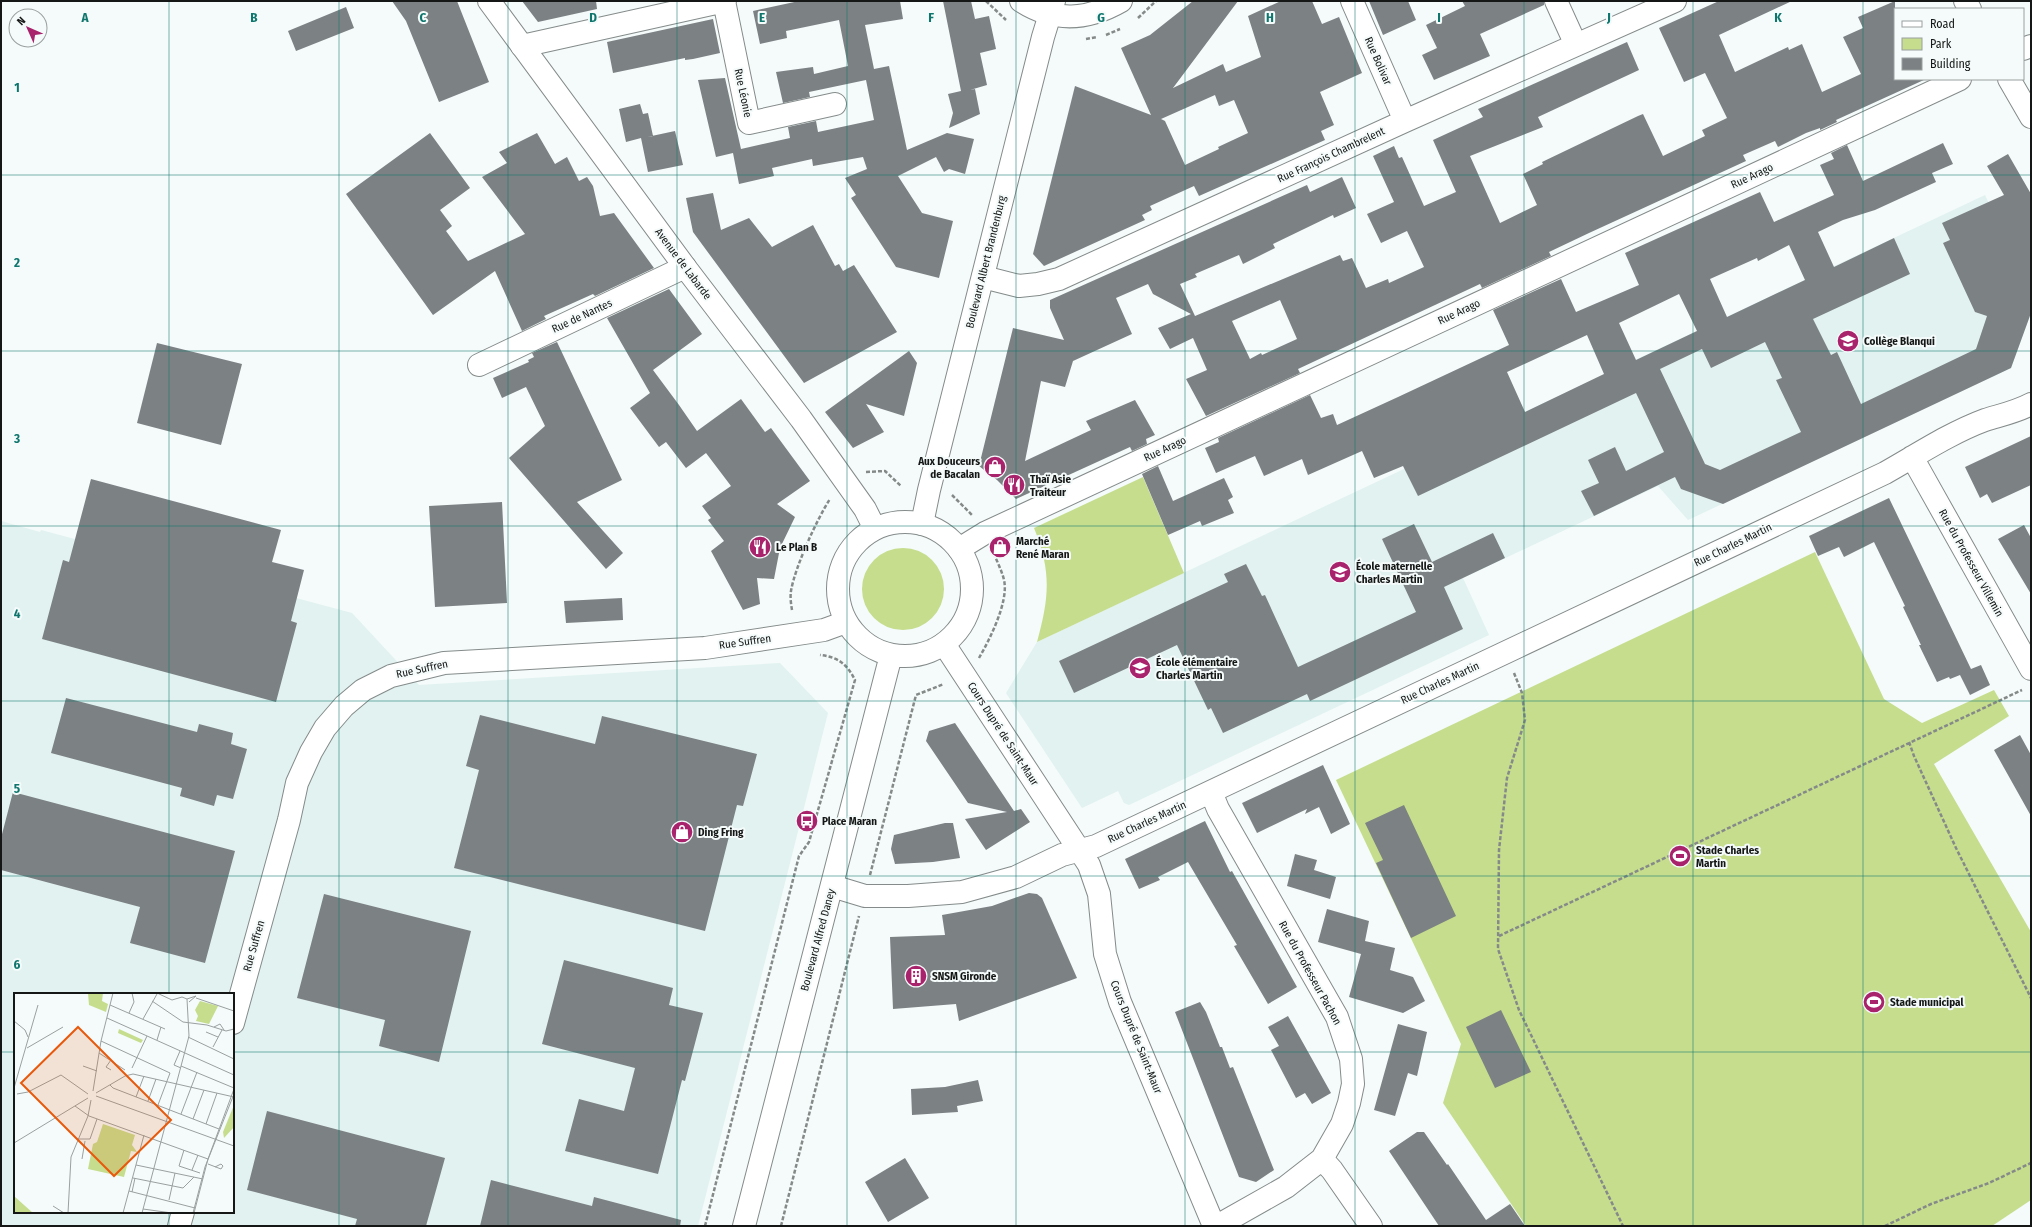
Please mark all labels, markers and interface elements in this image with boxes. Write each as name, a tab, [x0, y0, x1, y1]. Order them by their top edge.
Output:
north arrow	[8, 8, 48, 48]
legend	[1894, 8, 2024, 80]
text: A	[80, 10, 89, 25]
text: B	[250, 10, 258, 25]
text: C	[420, 10, 427, 25]
text: D	[589, 10, 597, 25]
text: E	[759, 10, 765, 25]
text: F	[928, 10, 934, 25]
text: G	[1097, 10, 1105, 25]
text: H	[1266, 10, 1274, 25]
text: I	[1437, 10, 1441, 25]
text: J	[1606, 10, 1611, 25]
text: K	[1774, 10, 1782, 25]
text: N	[14, 14, 28, 28]
text: Road	[1930, 17, 1955, 31]
street label: Rue Bolivar	[1362, 35, 1394, 87]
text: Park	[1930, 37, 1952, 51]
text: Building	[1930, 57, 1971, 71]
street label: Rue Léonie	[731, 67, 755, 119]
text: 1	[14, 80, 20, 95]
street label: Rue François Chambrelent	[1275, 124, 1387, 186]
street label: Rue Arago	[1729, 160, 1775, 191]
street label: Boulevard Albert Brandenburg	[963, 194, 1009, 330]
street label: Avenue de Labarde	[652, 226, 714, 302]
text: 2	[13, 255, 20, 270]
street label: Rue de Nantes	[550, 296, 615, 336]
street label: Rue Arago	[1436, 296, 1482, 327]
school or university icon: Collège Blanqui	[1835, 328, 1861, 354]
place label: Collège Blanqui	[1864, 335, 1935, 348]
text: 3	[13, 431, 20, 446]
street label: Rue Arago	[1142, 433, 1188, 464]
shop icon: Aux Douceurs de Bacalan	[982, 454, 1008, 480]
place label: Aux Douceurs de Bacalan	[917, 455, 980, 481]
restaurant icon: Thaï Asie Traiteur	[1001, 472, 1027, 498]
place label: Thaï Asie Traiteur	[1030, 473, 1071, 499]
street label: Rue du Professeur Villemin	[1936, 507, 2006, 619]
street label: Rue Charles Martin	[1692, 521, 1774, 569]
restaurant icon: Le Plan B	[747, 534, 773, 560]
shop icon: Marché René Maran	[987, 534, 1013, 560]
place label: Marché René Maran	[1016, 535, 1070, 561]
place label: Le Plan B	[776, 541, 817, 554]
school or university icon: École maternelle Charles Martin	[1327, 559, 1353, 585]
place label: École maternelle Charles Martin	[1356, 559, 1433, 586]
text: 4	[14, 606, 21, 621]
street label: Rue Suffren	[718, 632, 772, 652]
school or university icon: École élémentaire Charles Martin	[1127, 655, 1153, 681]
place label: École élémentaire Charles Martin	[1156, 655, 1238, 682]
street label: Rue Suffren	[395, 657, 449, 681]
street label: Rue Charles Martin	[1399, 659, 1481, 707]
street label: Cours Dupré de Saint-Maur	[965, 680, 1041, 788]
text: 5	[14, 781, 20, 796]
street label: Rue Charles Martin	[1106, 798, 1188, 846]
bus stop icon: Place Maran	[794, 808, 820, 834]
place label: Place Maran	[822, 815, 877, 828]
shop icon: Ding Fring	[669, 819, 695, 845]
place label: Ding Fring	[698, 826, 744, 839]
sports icon: Stade Charles Martin	[1667, 843, 1693, 869]
place label: Stade Charles Martin	[1696, 844, 1759, 870]
street label: Boulevard Alfred Daney	[798, 887, 838, 992]
street label: Rue Suffren	[241, 919, 267, 973]
street label: Rue du Professeur Pachon	[1276, 919, 1344, 1027]
text: 6	[14, 957, 21, 972]
building icon: SNSM Gironde	[903, 963, 929, 989]
place label: SNSM Gironde	[932, 970, 997, 983]
street label: Cours Dupré de Saint-Maur	[1107, 979, 1165, 1096]
sports icon: Stade municipal	[1861, 989, 1887, 1015]
inset map	[14, 993, 234, 1213]
place label: Stade municipal	[1890, 996, 1964, 1009]

